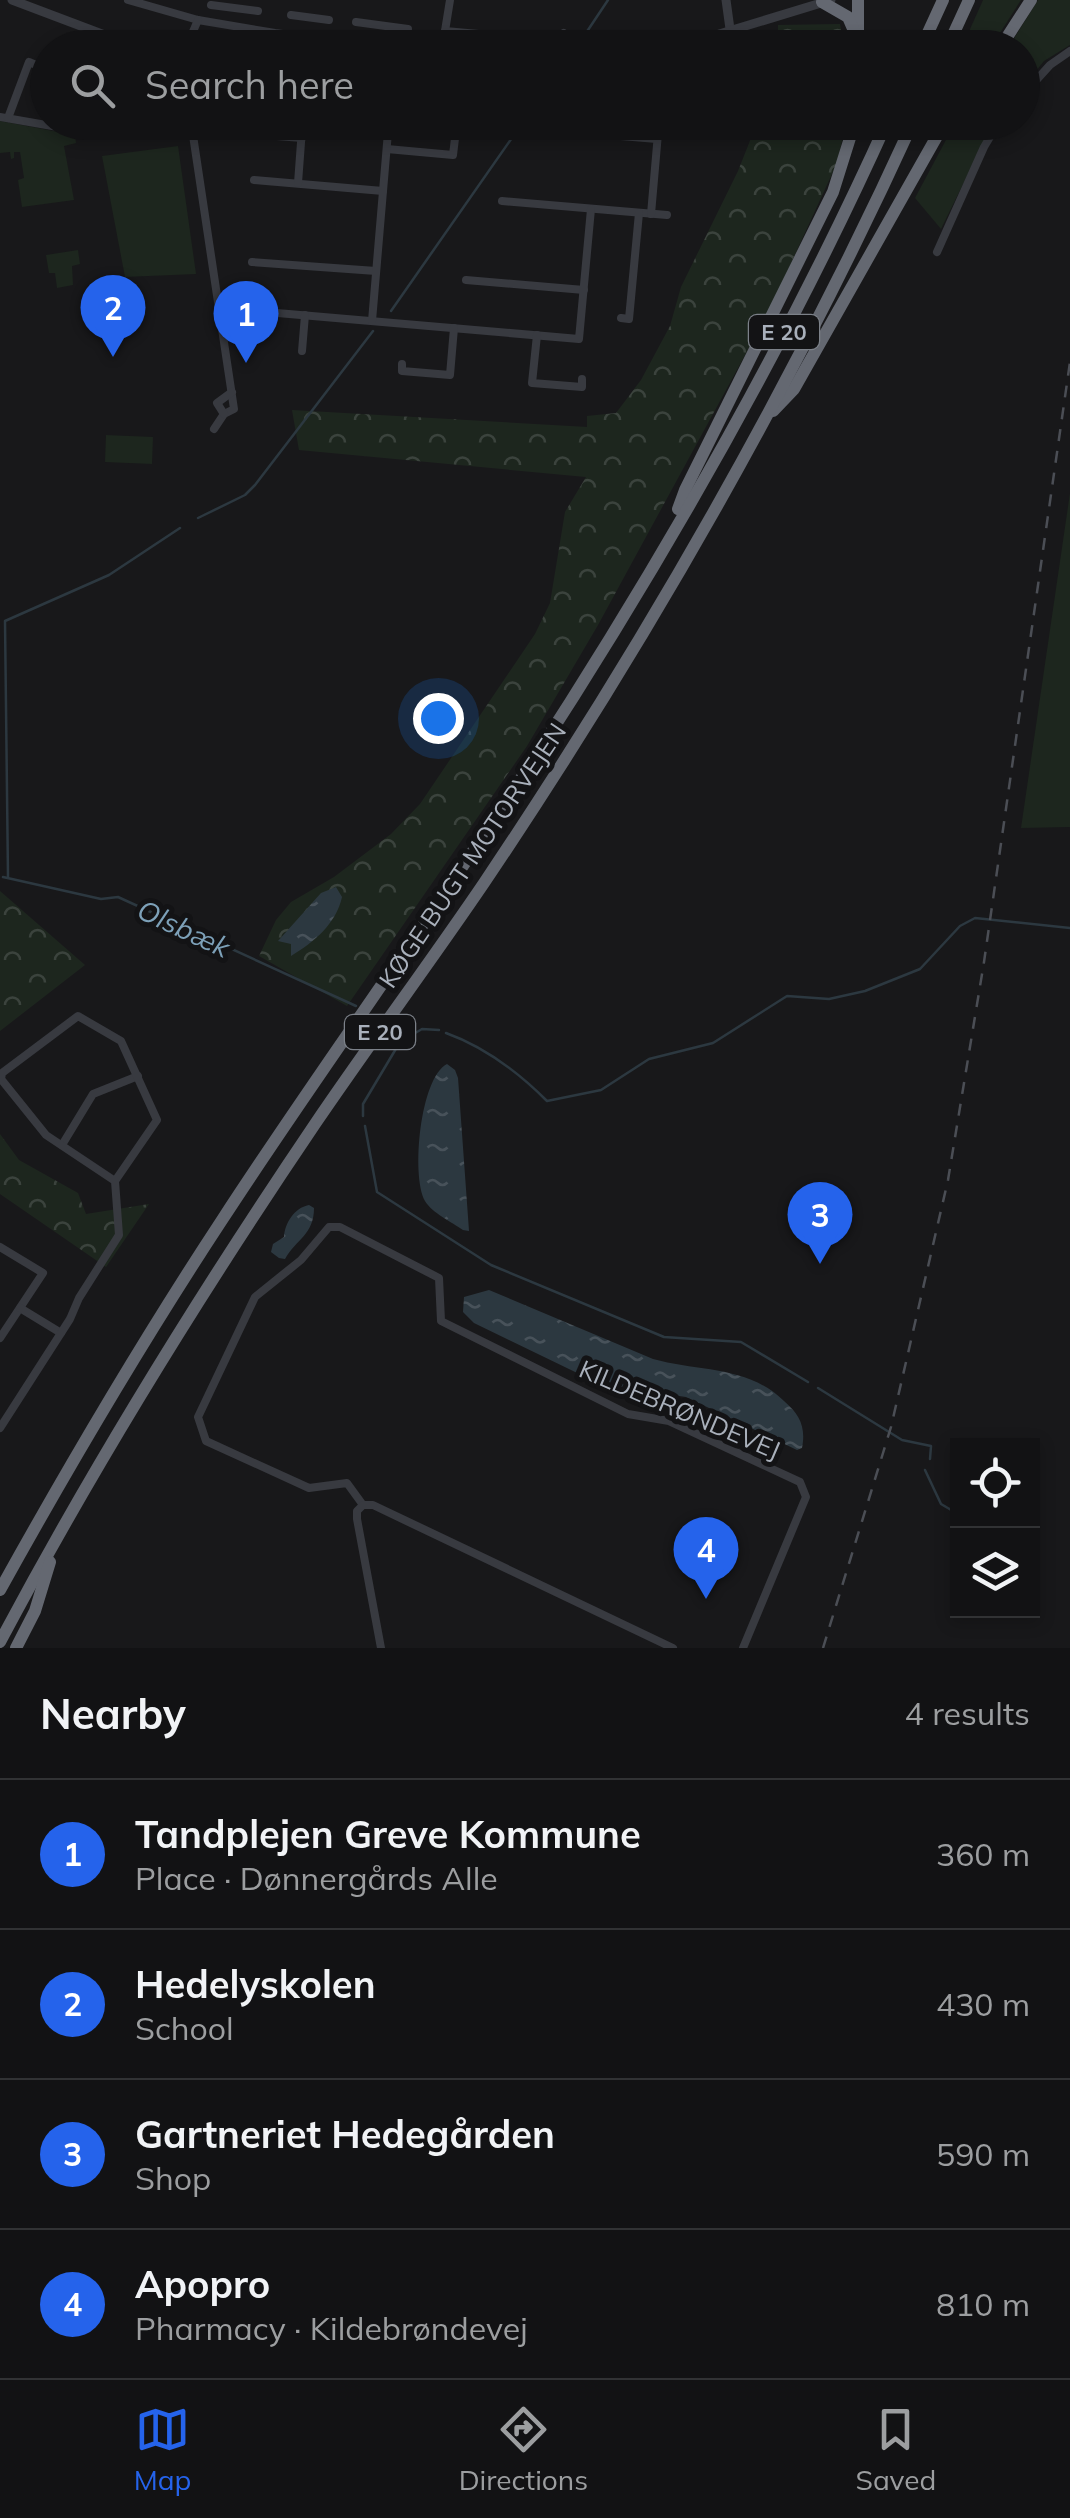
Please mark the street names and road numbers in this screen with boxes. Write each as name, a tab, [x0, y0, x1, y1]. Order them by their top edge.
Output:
road number: E 20	[749, 315, 819, 349]
street label: KØGE BUGT MOTORVEJEN	[372, 717, 572, 993]
road number: E 20	[345, 1015, 415, 1049]
street label: KILDEBRØNDEVEJ	[575, 1353, 785, 1465]

